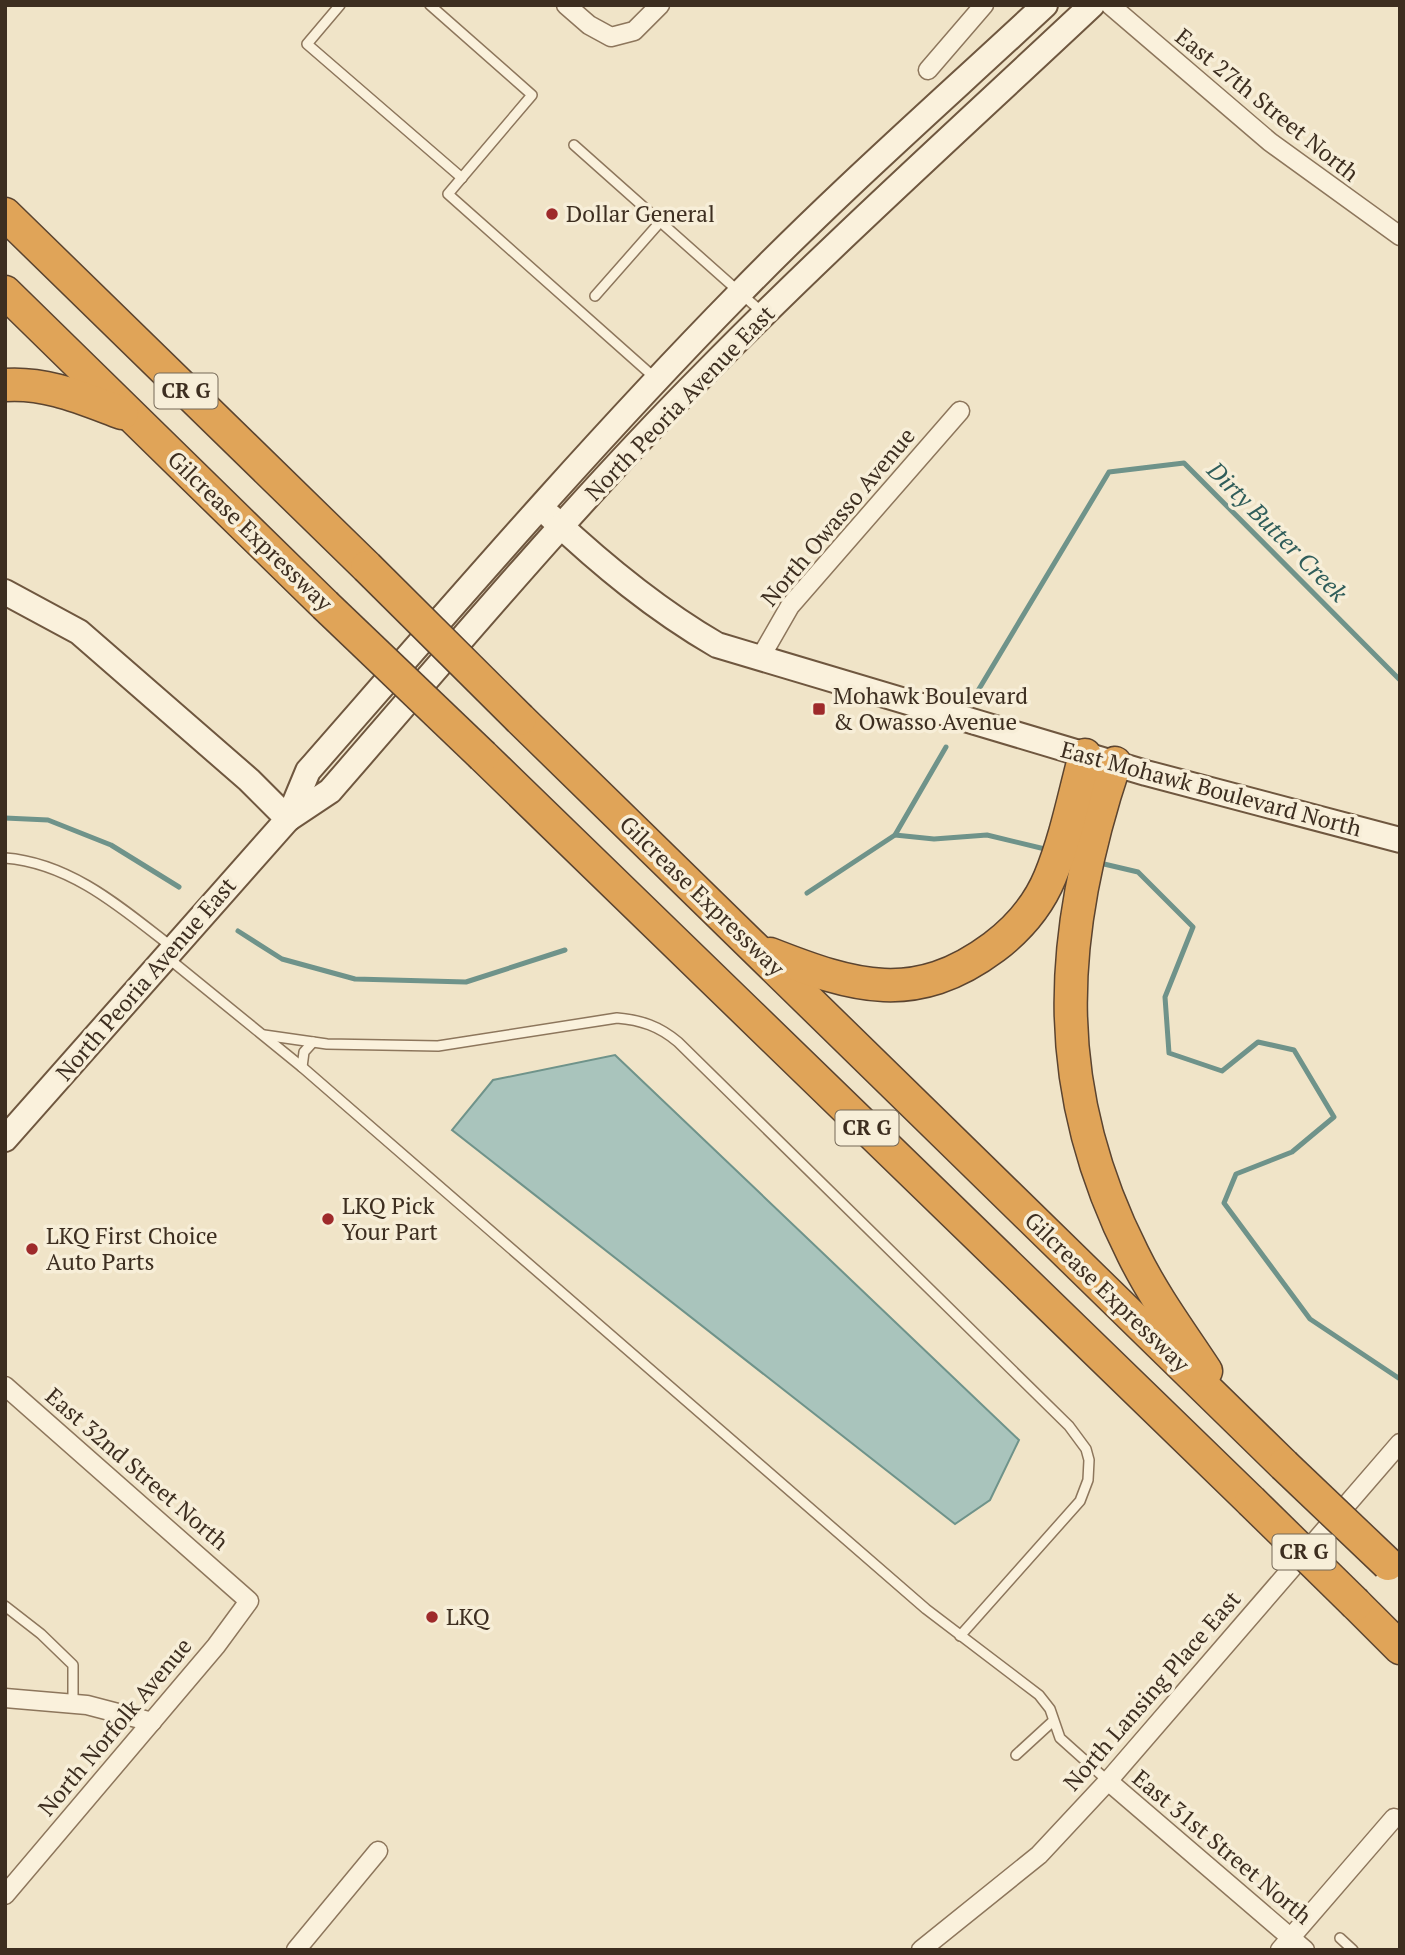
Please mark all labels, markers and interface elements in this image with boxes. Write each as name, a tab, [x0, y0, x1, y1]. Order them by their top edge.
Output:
street label: East 27th Street North	[1169, 21, 1366, 189]
place label: Dollar General	[566, 198, 715, 229]
marker: Dollar General	[544, 206, 560, 222]
street label: North Peoria Avenue East	[578, 298, 781, 507]
road number: CR G	[154, 374, 218, 408]
street label: North Owasso Avenue	[754, 421, 922, 613]
street label: Gilcrease Expressway	[161, 444, 340, 618]
water label: Dirty Butter Creek	[1200, 454, 1355, 609]
place label: Mohawk Boulevard & Owasso Avenue	[833, 680, 1028, 737]
marker: Mohawk Boulevard & Owasso Avenue	[811, 701, 827, 717]
street label: East Mohawk Boulevard North	[1057, 733, 1365, 844]
street label: Gilcrease Expressway	[613, 809, 792, 983]
street label: North Peoria Avenue East	[49, 870, 243, 1087]
road number: CR G	[836, 1110, 898, 1146]
place label: LKQ Pick Your Part	[342, 1190, 438, 1247]
street label: Gilcrease Expressway	[1018, 1205, 1197, 1379]
marker: LKQ Pick Your Part	[320, 1211, 336, 1227]
place label: LKQ First Choice Auto Parts	[46, 1220, 218, 1277]
marker: LKQ First Choice Auto Parts	[24, 1241, 40, 1257]
street label: East 32nd Street North	[39, 1380, 236, 1557]
road number: CR G	[1272, 1534, 1336, 1570]
street label: North Lansing Place East	[1056, 1584, 1247, 1797]
place label: LKQ	[446, 1601, 491, 1632]
marker: LKQ	[424, 1609, 440, 1625]
street label: North Norfolk Avenue	[31, 1631, 198, 1822]
street label: East 31st Street North	[1126, 1762, 1319, 1931]

